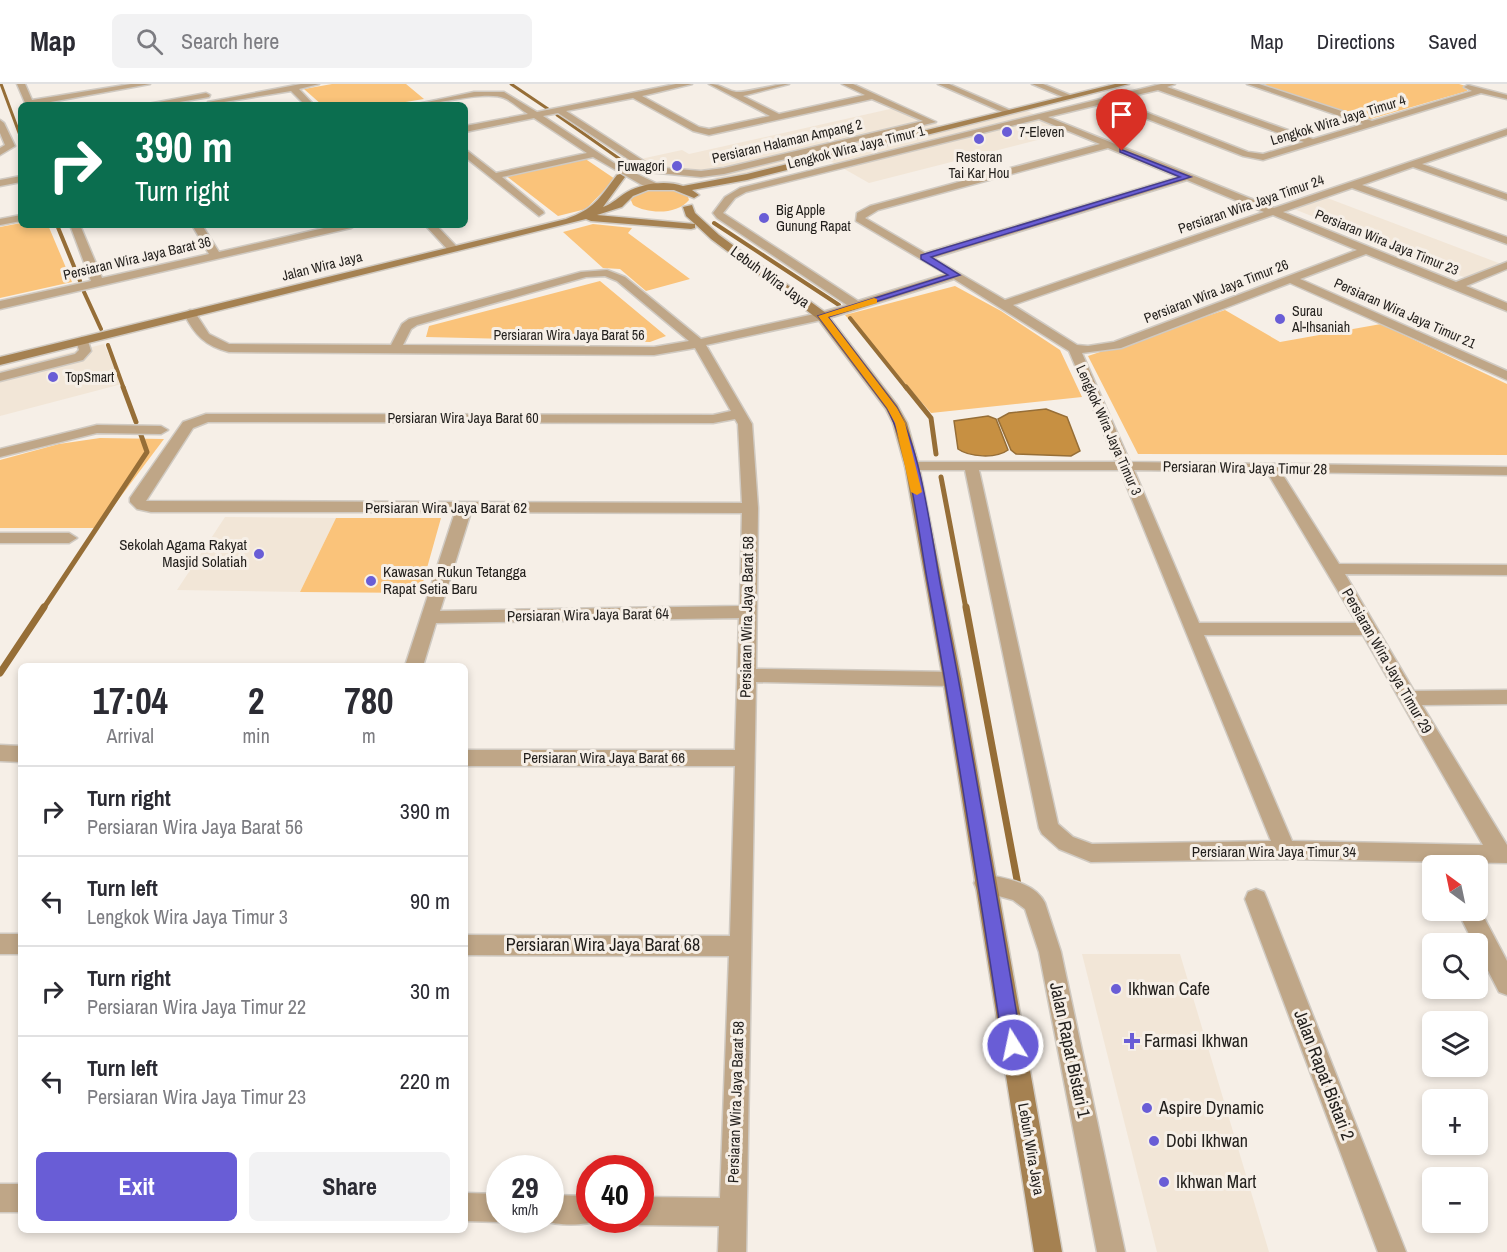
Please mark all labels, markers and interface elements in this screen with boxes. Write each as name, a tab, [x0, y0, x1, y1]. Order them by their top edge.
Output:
search box	[112, 14, 532, 68]
text: Map	[30, 22, 76, 60]
icon: search	[133, 25, 166, 58]
text: Search here	[181, 26, 279, 56]
text: Map	[1250, 27, 1284, 56]
text: Directions	[1317, 27, 1395, 56]
text: Saved	[1428, 27, 1477, 56]
pin	[1096, 89, 1147, 151]
street label: Lengkok Wira Jaya Timur 4	[1268, 91, 1408, 149]
icon: arrive	[1105, 98, 1138, 131]
street label: Persiaran Halaman Ampang 2	[710, 115, 864, 167]
text: 390 m	[135, 119, 233, 175]
street label: Lengkok Wira Jaya Timur 1	[786, 121, 927, 173]
place label: 7-Eleven	[1019, 123, 1064, 141]
marker: 7-Eleven	[1000, 125, 1014, 139]
icon: right	[36, 126, 114, 204]
marker: Restoran Tai Kar Hou	[972, 132, 986, 146]
place label: Restoran Tai Kar Hou	[949, 148, 1009, 182]
place label: Fuwagori	[617, 157, 665, 175]
marker: Fuwagori	[670, 159, 684, 173]
street label: Persiaran Wira Jaya Timur 24	[1176, 170, 1327, 237]
text: Turn right	[135, 173, 229, 209]
place label: Big Apple Gunung Rapat	[776, 201, 851, 235]
street label: Persiaran Wira Jaya Timur 23	[1313, 205, 1461, 279]
marker: Big Apple Gunung Rapat	[757, 211, 771, 225]
street label: Persiaran Wira Jaya Barat 36	[61, 232, 213, 284]
street label: Lebuh Wira Jaya	[727, 241, 814, 313]
street label: Jalan Wira Jaya	[280, 247, 365, 285]
street label: Persiaran Wira Jaya Timur 26	[1141, 255, 1291, 327]
street label: Persiaran Wira Jaya Timur 21	[1331, 274, 1479, 353]
place label: Surau Al-Ihsaniah	[1291, 302, 1350, 336]
marker: Surau Al-Ihsaniah	[1273, 312, 1287, 326]
street label: Persiaran Wira Jaya Barat 56	[493, 326, 645, 344]
street label: Lengkok Wira Jaya Timur 3	[1072, 362, 1146, 498]
place label: TopSmart	[65, 368, 114, 386]
marker: TopSmart	[46, 370, 60, 384]
street label: Persiaran Wira Jaya Barat 60	[387, 409, 539, 427]
street label: Persiaran Wira Jaya Timur 28	[1163, 456, 1327, 479]
street label: Persiaran Wira Jaya Barat 62	[365, 497, 527, 518]
place label: Sekolah Agama Rakyat Masjid Solatiah	[119, 534, 248, 572]
street label: Persiaran Wira Jaya Barat 58	[735, 536, 758, 698]
marker: Sekolah Agama Rakyat Masjid Solatiah	[252, 547, 266, 561]
place label: Kawasan Rukun Tetangga Rapat Setia Baru	[383, 561, 527, 599]
marker: Kawasan Rukun Tetangga Rapat Setia Baru	[364, 574, 378, 588]
street label: Persiaran Wira Jaya Timur 29	[1337, 584, 1438, 737]
street label: Persiaran Wira Jaya Barat 64	[507, 603, 669, 626]
text: 17:04	[92, 677, 168, 725]
text: 2	[248, 677, 264, 725]
text: 780	[344, 677, 394, 725]
text: Arrival	[107, 722, 154, 749]
text: min	[242, 722, 270, 749]
text: m	[362, 722, 376, 749]
street label: Persiaran Wira Jaya Barat 66	[523, 747, 685, 768]
text: Turn right	[87, 783, 171, 813]
icon: right	[36, 795, 69, 828]
text: 390 m	[400, 796, 450, 826]
text: Persiaran Wira Jaya Barat 56	[87, 813, 303, 840]
street label: Persiaran Wira Jaya Timur 34	[1192, 841, 1356, 862]
north arrow	[1422, 855, 1488, 921]
map controls	[1422, 855, 1488, 1233]
text: Turn left	[87, 873, 158, 903]
icon: left	[36, 885, 69, 918]
text: 90 m	[410, 886, 450, 916]
text: Lengkok Wira Jaya Timur 3	[87, 903, 288, 930]
street label: Persiaran Wira Jaya Barat 68	[506, 932, 700, 957]
button: search	[1422, 933, 1488, 999]
text: Turn right	[87, 963, 171, 993]
icon: right	[36, 975, 69, 1008]
text: 30 m	[410, 976, 450, 1006]
place label: Ikhwan Cafe	[1128, 976, 1210, 1001]
street label: Jalan Rapat Bistari 1	[1044, 980, 1097, 1121]
marker: Ikhwan Cafe	[1109, 982, 1123, 996]
text: Persiaran Wira Jaya Timur 22	[87, 993, 306, 1020]
street label: Jalan Rapat Bistari 2	[1288, 1006, 1361, 1144]
button: layers	[1422, 1011, 1488, 1077]
position arrow	[981, 1013, 1045, 1077]
street label: Persiaran Wira Jaya Barat 58	[722, 1020, 749, 1183]
place label: Farmasi Ikhwan	[1144, 1028, 1248, 1053]
marker: Farmasi Ikhwan	[1125, 1034, 1139, 1048]
text: Turn left	[87, 1053, 158, 1083]
icon: left	[36, 1065, 69, 1098]
text: 220 m	[400, 1066, 450, 1096]
text: Persiaran Wira Jaya Timur 23	[87, 1083, 306, 1110]
button: +	[1422, 1089, 1488, 1155]
place label: Aspire Dynamic	[1158, 1095, 1264, 1120]
street label: Lebuh Wira Jaya	[1013, 1101, 1050, 1197]
marker: Aspire Dynamic	[1140, 1101, 1154, 1115]
place label: Dobi Ikhwan	[1166, 1128, 1248, 1153]
marker: Dobi Ikhwan	[1147, 1134, 1161, 1148]
button: Exit	[36, 1152, 237, 1221]
button: Share	[249, 1152, 450, 1221]
speed limit sign: 40	[576, 1155, 654, 1233]
text: 29	[511, 1167, 539, 1207]
button: −	[1422, 1167, 1488, 1233]
place label: Ikhwan Mart	[1176, 1169, 1256, 1194]
marker: Ikhwan Mart	[1157, 1175, 1171, 1189]
text: km/h	[512, 1199, 538, 1220]

